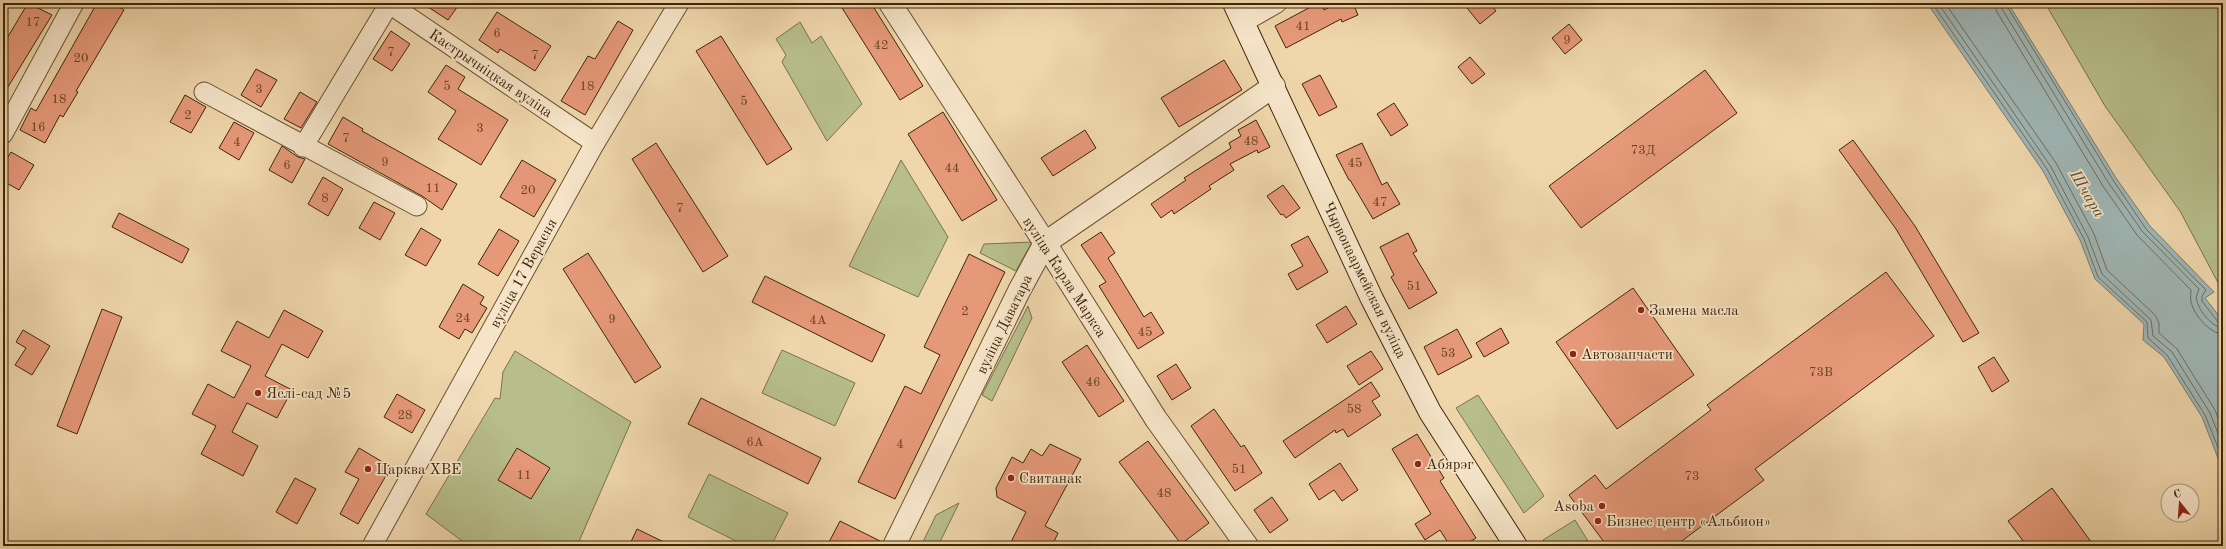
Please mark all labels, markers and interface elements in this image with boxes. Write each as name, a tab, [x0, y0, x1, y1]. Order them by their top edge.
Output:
house number: 17	[25, 16, 41, 29]
house number: 41	[1295, 20, 1311, 33]
street label: Кастрычніцкая вуліца	[426, 27, 555, 121]
house number: 6	[493, 27, 501, 40]
house number: 9	[1563, 34, 1571, 47]
house number: 42	[873, 39, 889, 52]
house number: 7	[387, 46, 395, 59]
house number: 7	[531, 49, 539, 62]
house number: 20	[73, 52, 89, 65]
house number: 5	[443, 80, 451, 93]
house number: 18	[579, 80, 595, 93]
house number: 3	[255, 83, 263, 96]
house number: 18	[51, 93, 67, 106]
house number: 5	[740, 95, 748, 108]
house number: 2	[184, 109, 192, 122]
house number: 16	[30, 121, 46, 134]
house number: 3	[476, 122, 484, 135]
house number: 7	[342, 132, 350, 145]
house number: 48	[1243, 135, 1259, 148]
house number: 4	[233, 136, 241, 149]
house number: 73Д	[1631, 144, 1656, 157]
house number: 9	[381, 156, 389, 169]
house number: 45	[1347, 157, 1363, 170]
house number: 6	[283, 159, 291, 172]
house number: 44	[944, 162, 960, 175]
water label: Шчара	[2065, 167, 2107, 221]
house number: 11	[425, 182, 441, 195]
house number: 20	[520, 184, 536, 197]
house number: 8	[321, 192, 329, 205]
house number: 47	[1372, 196, 1388, 209]
street label: Чырвонаармейская вуліца	[1319, 200, 1408, 362]
house number: 7	[676, 202, 684, 215]
street label: вуліца Карла Маркса	[1019, 215, 1109, 341]
street label: вуліца 17 Верасня	[488, 216, 561, 331]
street label: вуліца Даватара	[975, 272, 1036, 377]
house number: 51	[1406, 280, 1422, 293]
place label: Замена масла	[1649, 304, 1739, 319]
house number: 2	[961, 305, 969, 318]
marker: Замена масла	[1636, 305, 1646, 315]
house number: 24	[455, 312, 471, 325]
house number: 9	[608, 313, 616, 326]
house number: 4А	[809, 314, 827, 327]
house number: 45	[1137, 326, 1153, 339]
house number: 53	[1440, 347, 1456, 360]
place label: Автозапчасти	[1581, 348, 1673, 363]
marker: Автозапчасти	[1568, 349, 1578, 359]
house number: 73В	[1809, 366, 1833, 379]
house number: 46	[1085, 376, 1101, 389]
place label: Яслі-сад №5	[266, 387, 351, 402]
marker: Яслі-сад №5	[253, 388, 263, 398]
house number: 58	[1346, 403, 1362, 416]
house number: 28	[397, 409, 413, 422]
house number: 6А	[746, 436, 764, 449]
house number: 4	[896, 438, 904, 451]
place label: Абярэг	[1426, 458, 1474, 473]
marker: Абярэг	[1413, 459, 1423, 469]
place label: Царква ХВЕ	[376, 463, 461, 478]
house number: 51	[1231, 463, 1247, 476]
marker: Царква ХВЕ	[363, 464, 373, 474]
house number: 11	[516, 469, 532, 482]
house number: 73	[1684, 470, 1700, 483]
place label: Свитанак	[1019, 472, 1082, 487]
marker: Свитанак	[1006, 473, 1016, 483]
north arrow	[2160, 483, 2200, 523]
house number: 48	[1156, 487, 1172, 500]
text: С	[2172, 489, 2183, 501]
place label: Asoba	[1553, 500, 1595, 515]
marker: Asoba	[1597, 501, 1607, 511]
place label: Бизнес центр «Альбион»	[1606, 515, 1771, 530]
marker: Бизнес центр «Альбион»	[1593, 516, 1603, 526]

